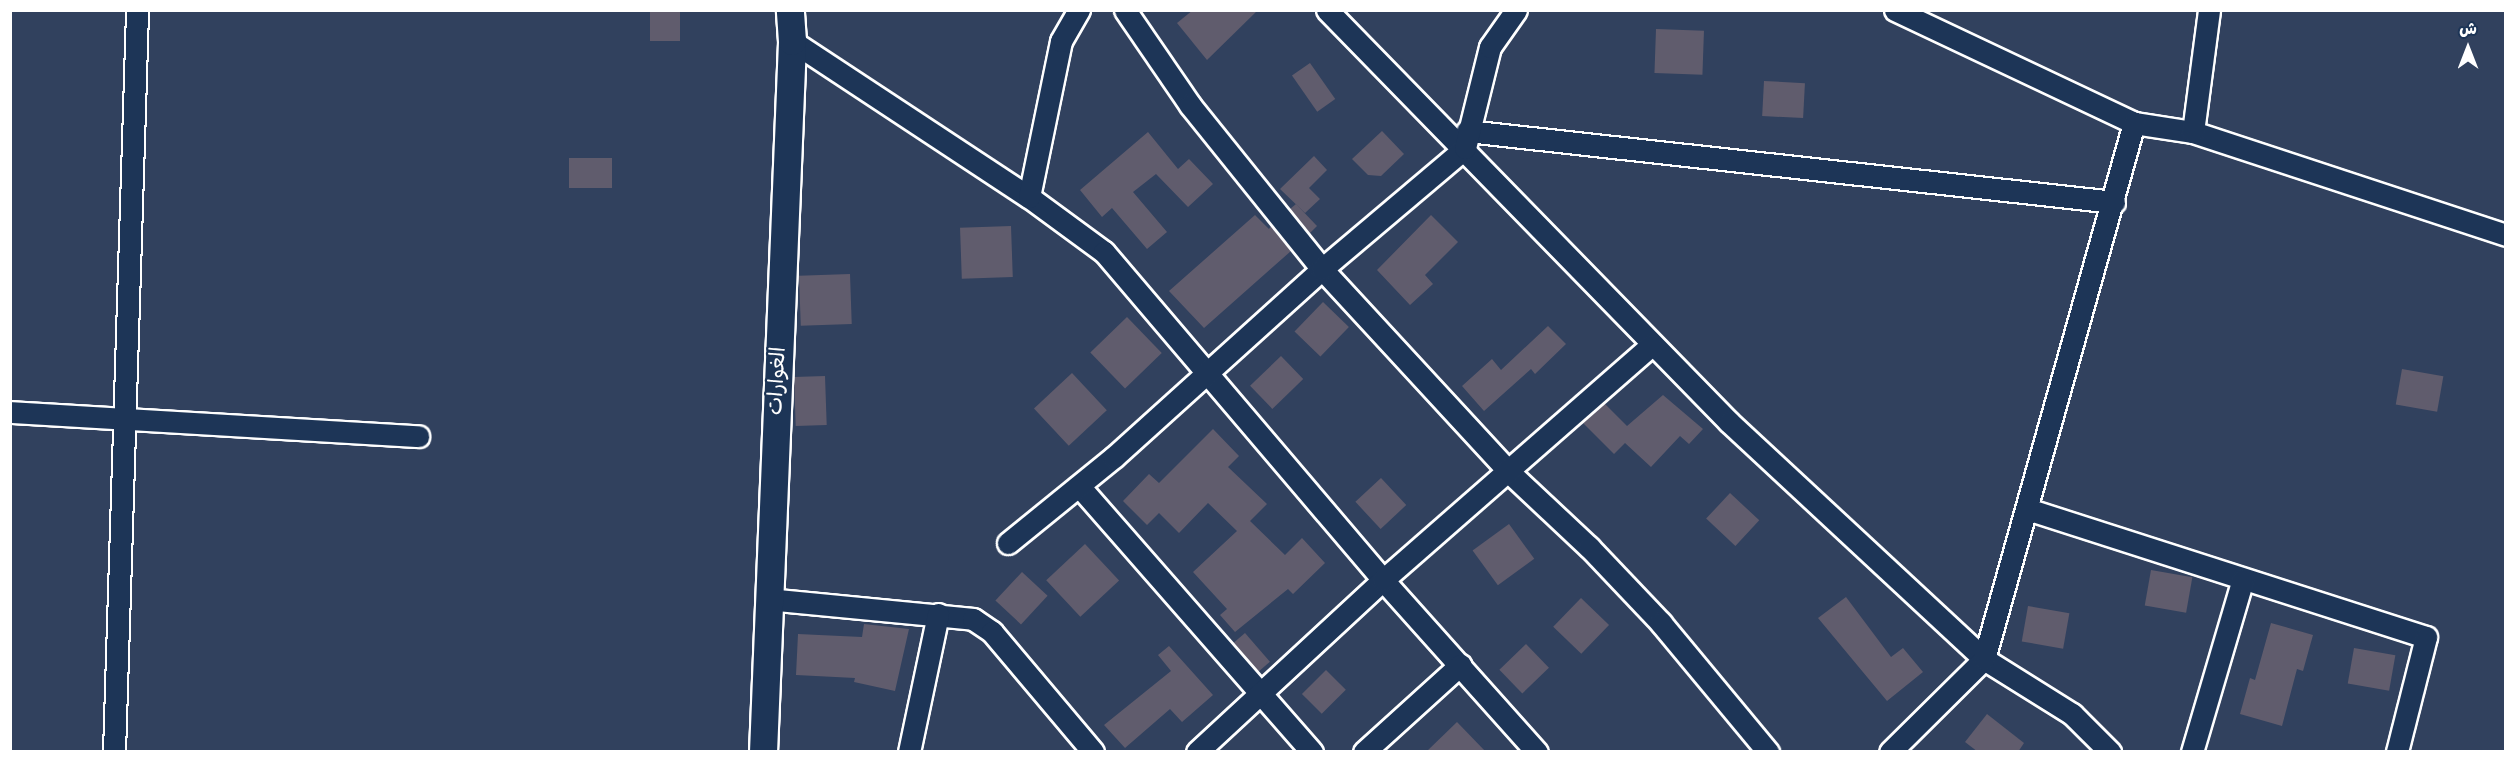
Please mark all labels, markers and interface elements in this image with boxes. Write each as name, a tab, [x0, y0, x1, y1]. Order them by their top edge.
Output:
north arrow	[2438, 18, 2498, 78]
text: ش	[2459, 19, 2477, 40]
street label: الغوارات	[763, 346, 791, 416]

